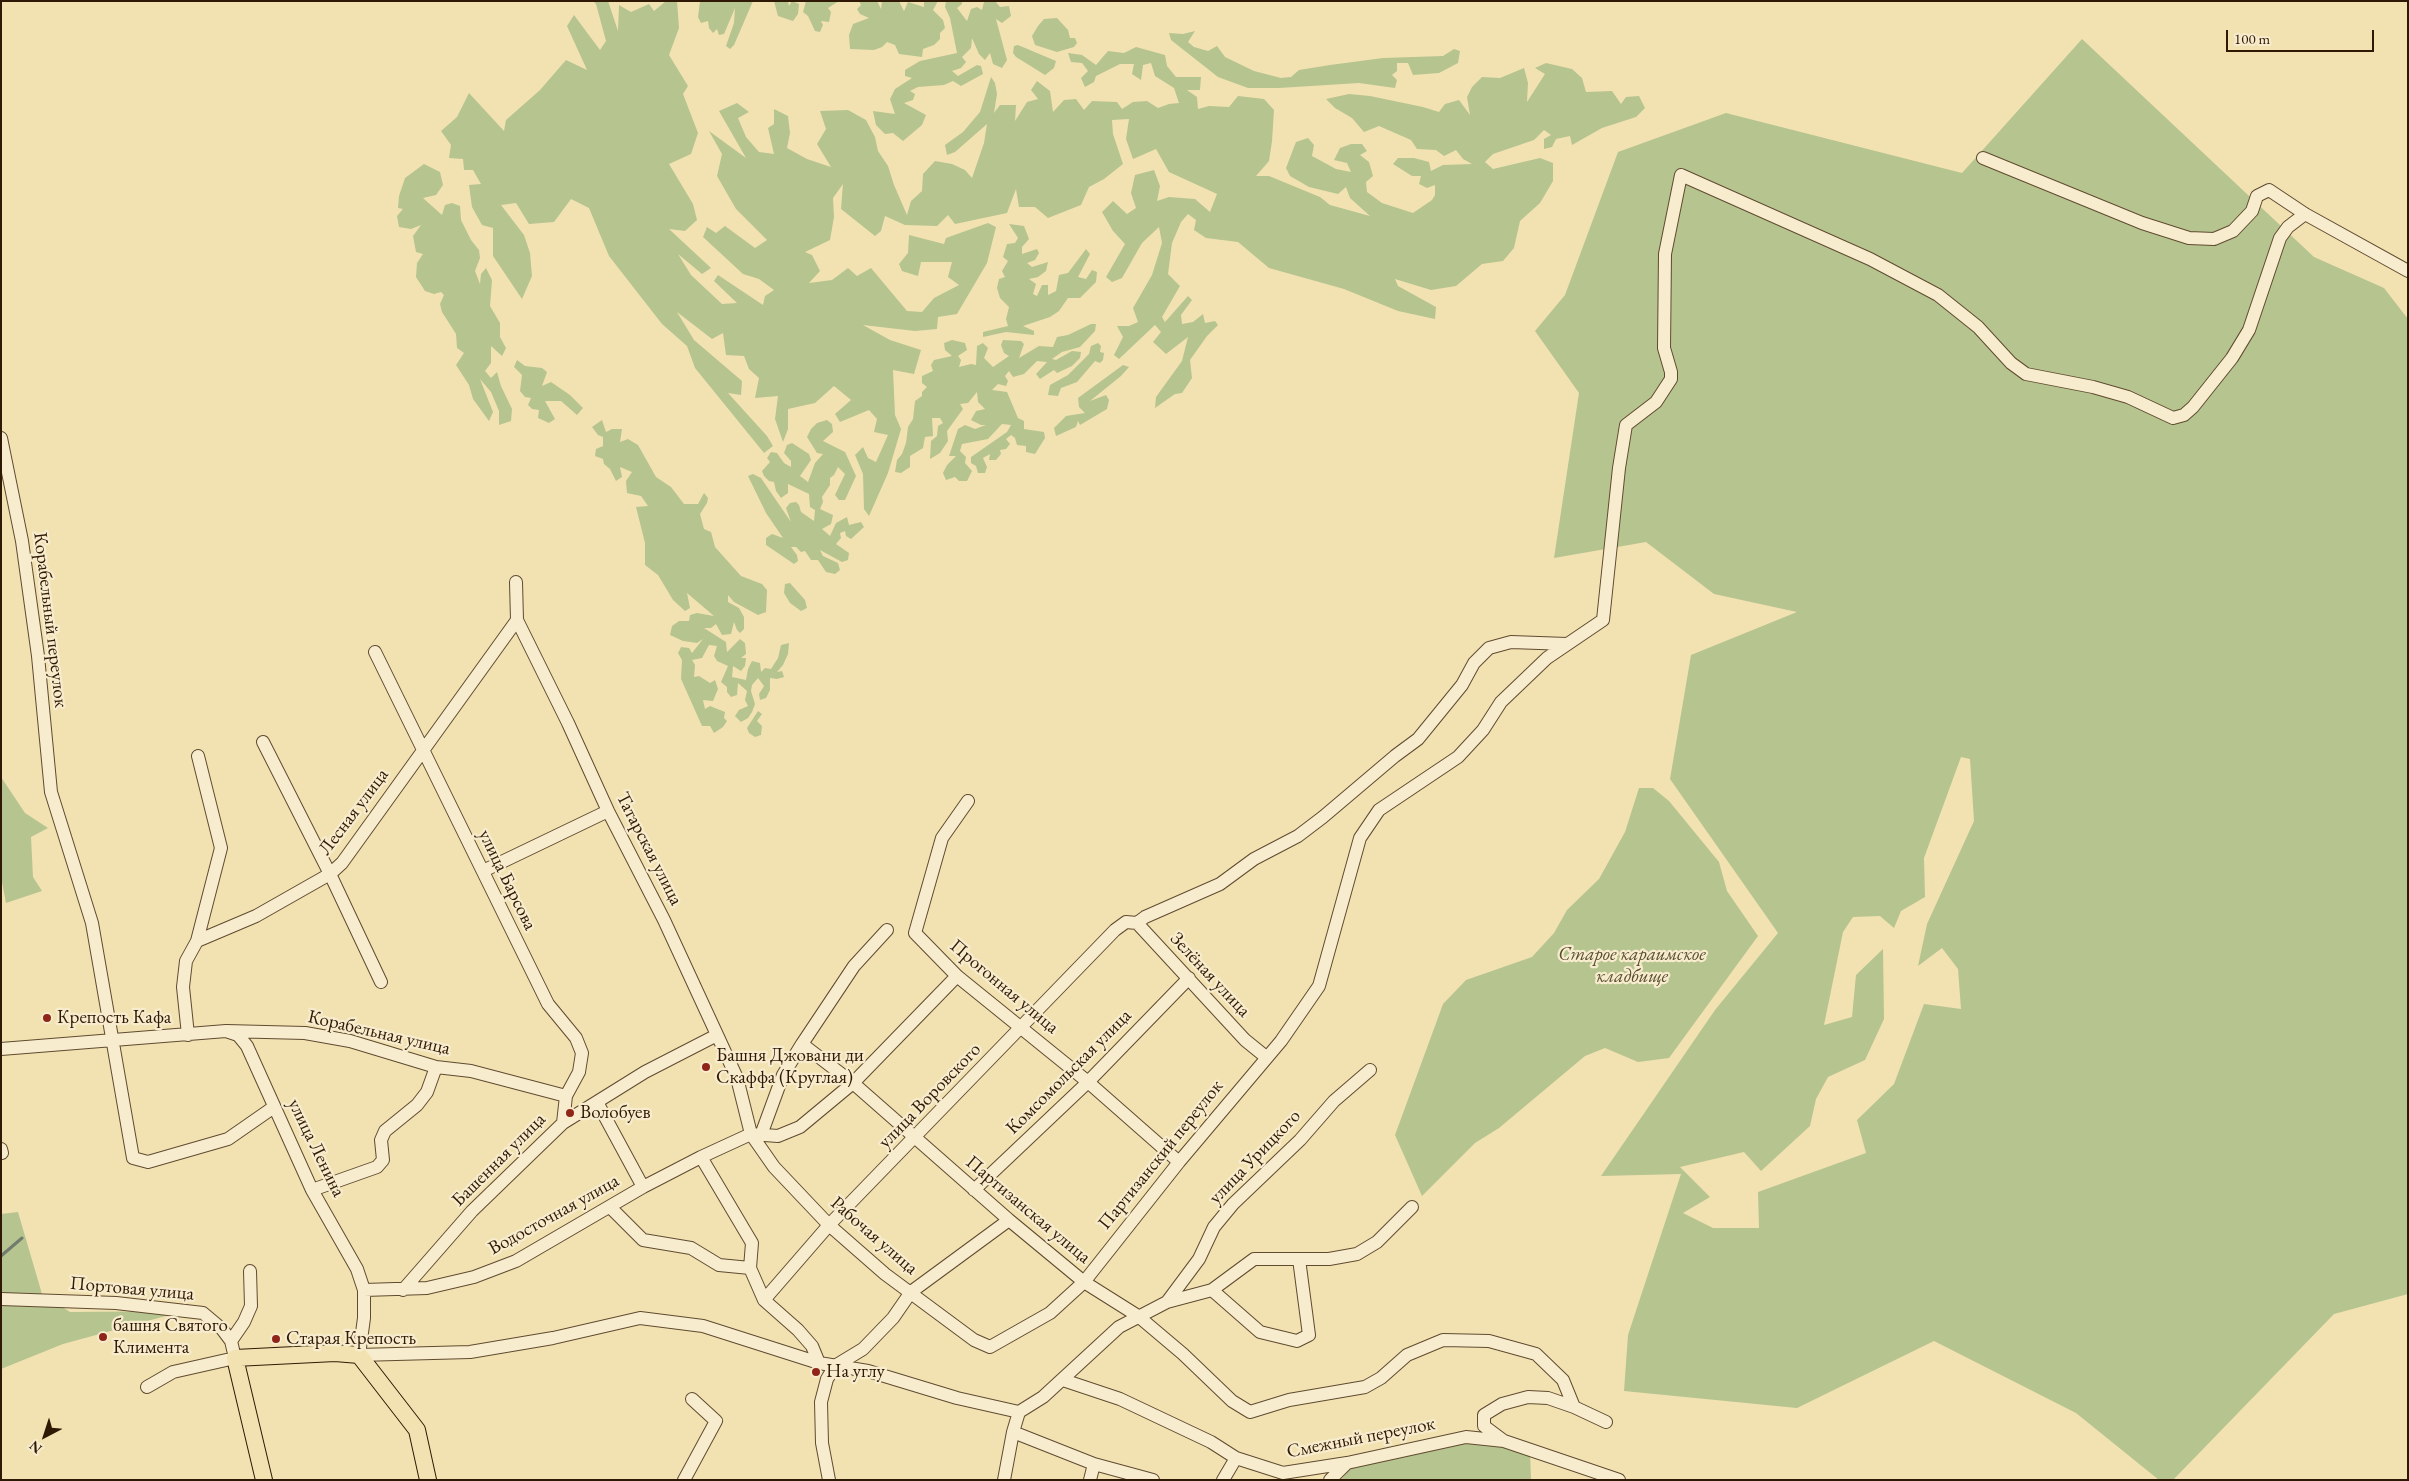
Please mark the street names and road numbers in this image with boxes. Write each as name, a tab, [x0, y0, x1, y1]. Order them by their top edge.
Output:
street label: Корабельный переулок	[28, 531, 72, 709]
street label: Лесная улица	[314, 764, 394, 860]
street label: Татарская улица	[611, 789, 687, 909]
street label: улица Барсова	[473, 826, 541, 934]
street label: Зелёная улица	[1165, 928, 1255, 1022]
street label: Прогонная улица	[945, 935, 1063, 1039]
street label: Комсомольская улица	[1002, 1005, 1136, 1139]
street label: Корабельная улица	[306, 1006, 452, 1060]
street label: улица Воровского	[874, 1039, 986, 1153]
street label: Партизанский переулок	[1094, 1076, 1228, 1234]
street label: улица Ленина	[282, 1095, 350, 1201]
street label: улица Урицкого	[1204, 1105, 1306, 1209]
street label: Башенная улица	[447, 1108, 551, 1212]
street label: Партизанская улица	[961, 1151, 1095, 1269]
street label: Водосточная улица	[485, 1170, 623, 1260]
street label: Рабочая улица	[826, 1192, 922, 1280]
street label: Портовая улица	[69, 1272, 195, 1306]
street label: Смежный переулок	[1285, 1412, 1437, 1464]

